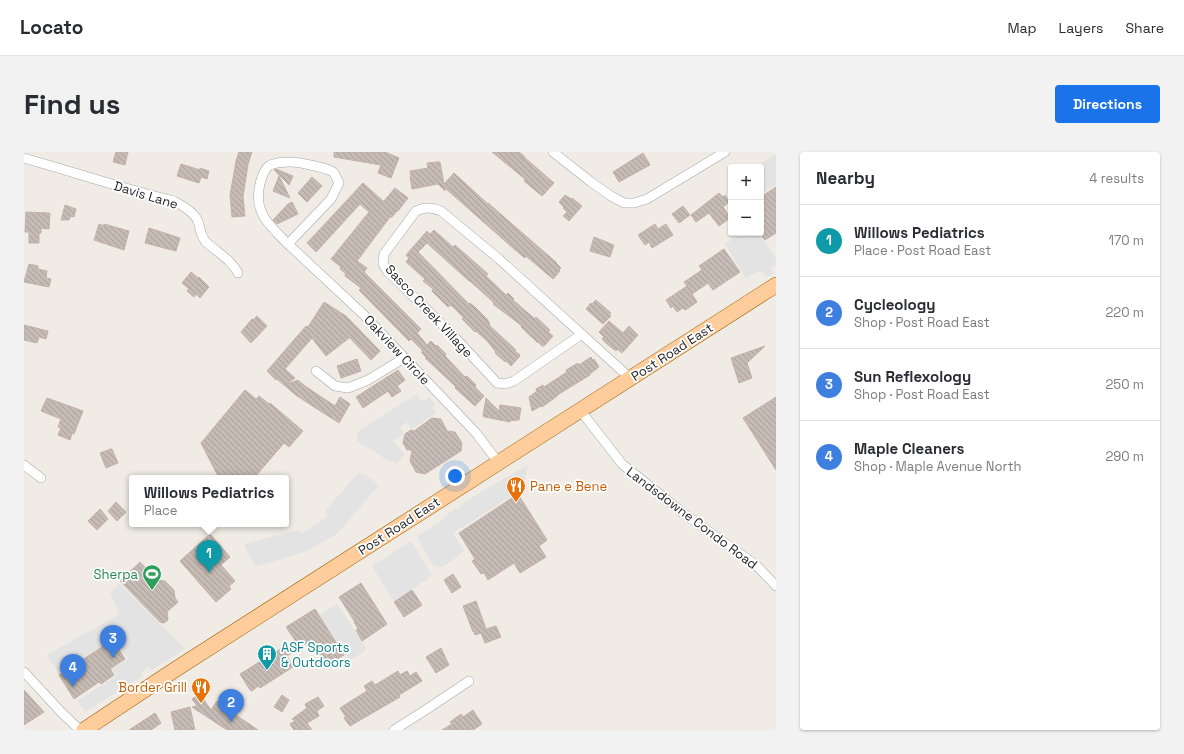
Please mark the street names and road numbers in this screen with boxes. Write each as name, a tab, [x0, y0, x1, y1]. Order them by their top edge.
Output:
street label: Davis Lane	[112, 177, 180, 213]
street label: Sasco Creek Village	[382, 261, 476, 361]
street label: Oakview Circle	[360, 311, 434, 389]
street label: Post Road East	[628, 319, 716, 385]
street label: Landsdowne Condo Road	[623, 463, 761, 573]
street label: Post Road East	[355, 493, 443, 559]

